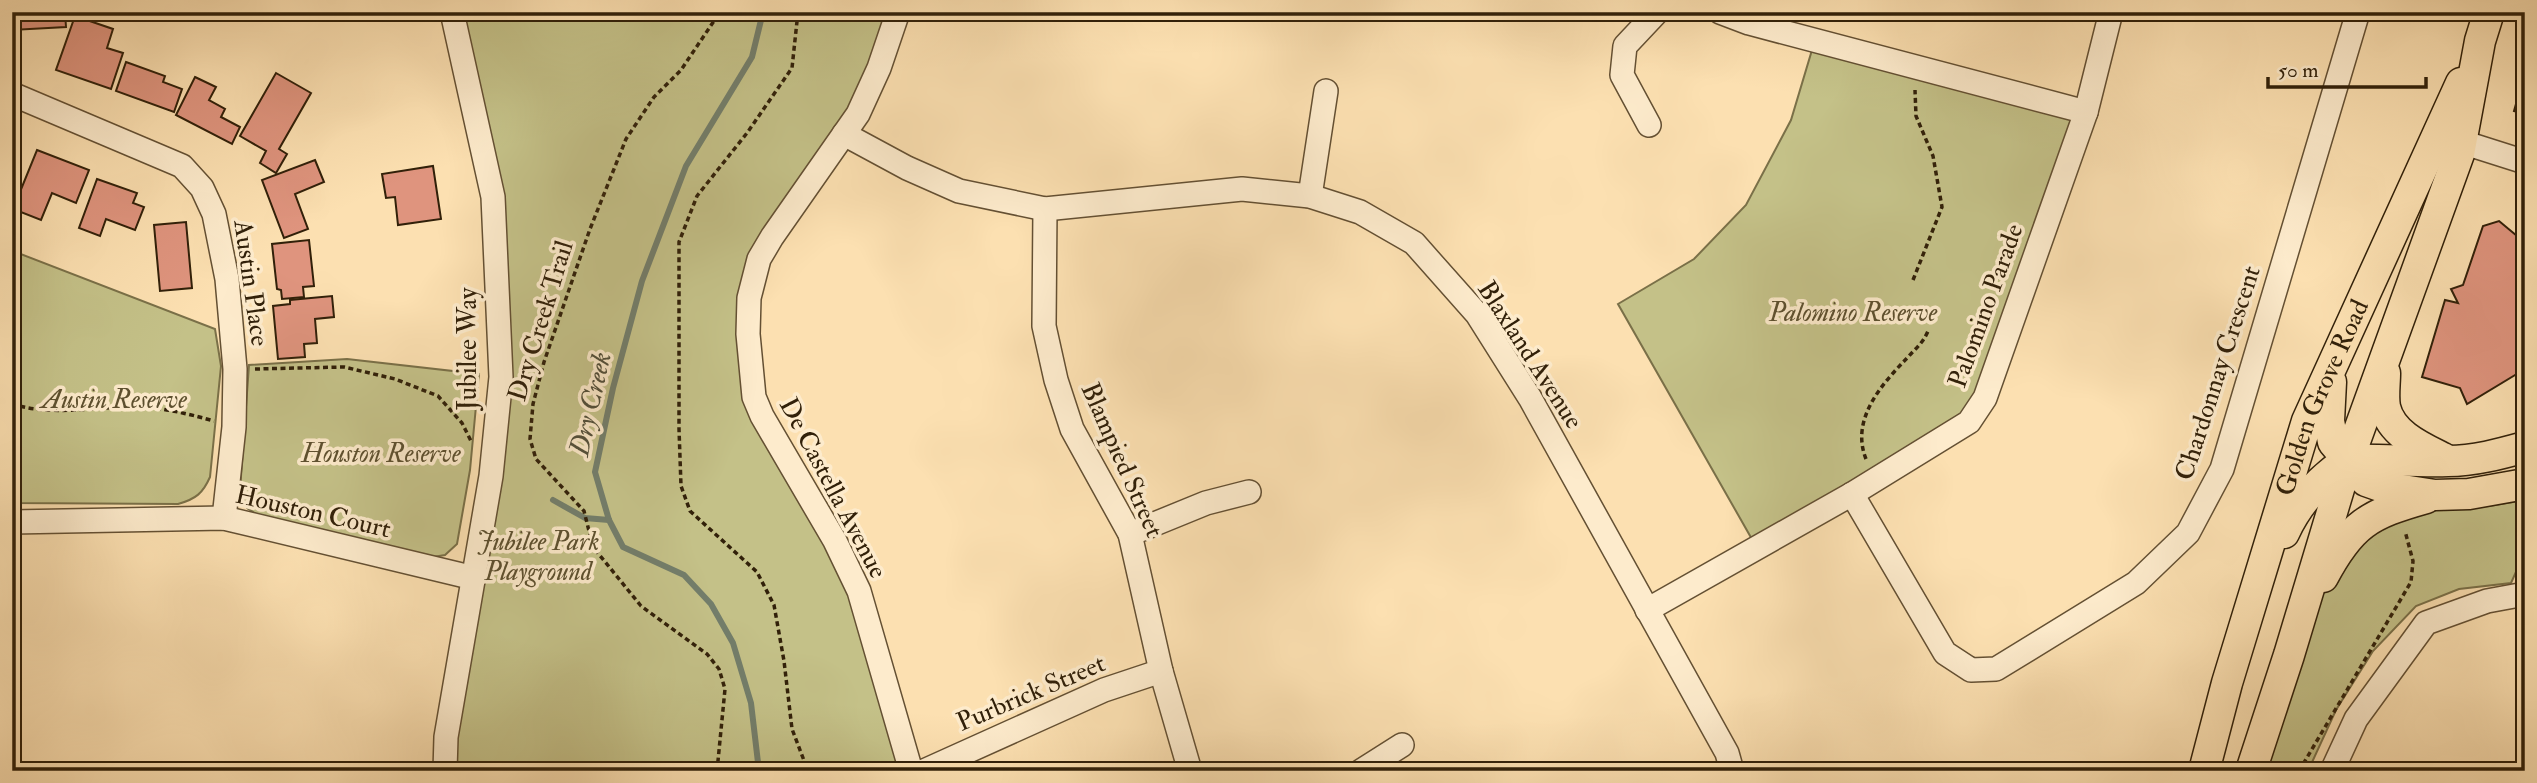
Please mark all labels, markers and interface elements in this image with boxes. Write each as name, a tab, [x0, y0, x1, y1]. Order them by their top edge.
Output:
scale bar	[2268, 46, 2425, 90]
text: 50 m	[2278, 57, 2319, 84]
street label: Austin Place	[226, 217, 276, 348]
street label: Palomino Parade	[1942, 220, 2031, 392]
street label: Dry Creek Trail	[501, 236, 581, 405]
street label: Chardonnay Crescent	[2168, 262, 2268, 484]
street label: Blaxland Avenue	[1470, 275, 1590, 435]
street label: Jubilee Way	[452, 287, 484, 411]
street label: Golden Grove Road	[2269, 294, 2376, 500]
park label: Palomino Reserve	[1768, 297, 1937, 329]
water label: Dry Creek	[562, 349, 620, 460]
street label: Blampied Street	[1073, 378, 1170, 543]
park label: Austin Reserve	[38, 384, 187, 416]
street label: De Castella Avenue	[772, 392, 894, 584]
park label: Houston Reserve	[300, 438, 461, 470]
street label: Houston Court	[232, 479, 394, 545]
park label: Jubilee Park Playground	[476, 526, 600, 588]
street label: Purbrick Street	[952, 647, 1110, 739]

